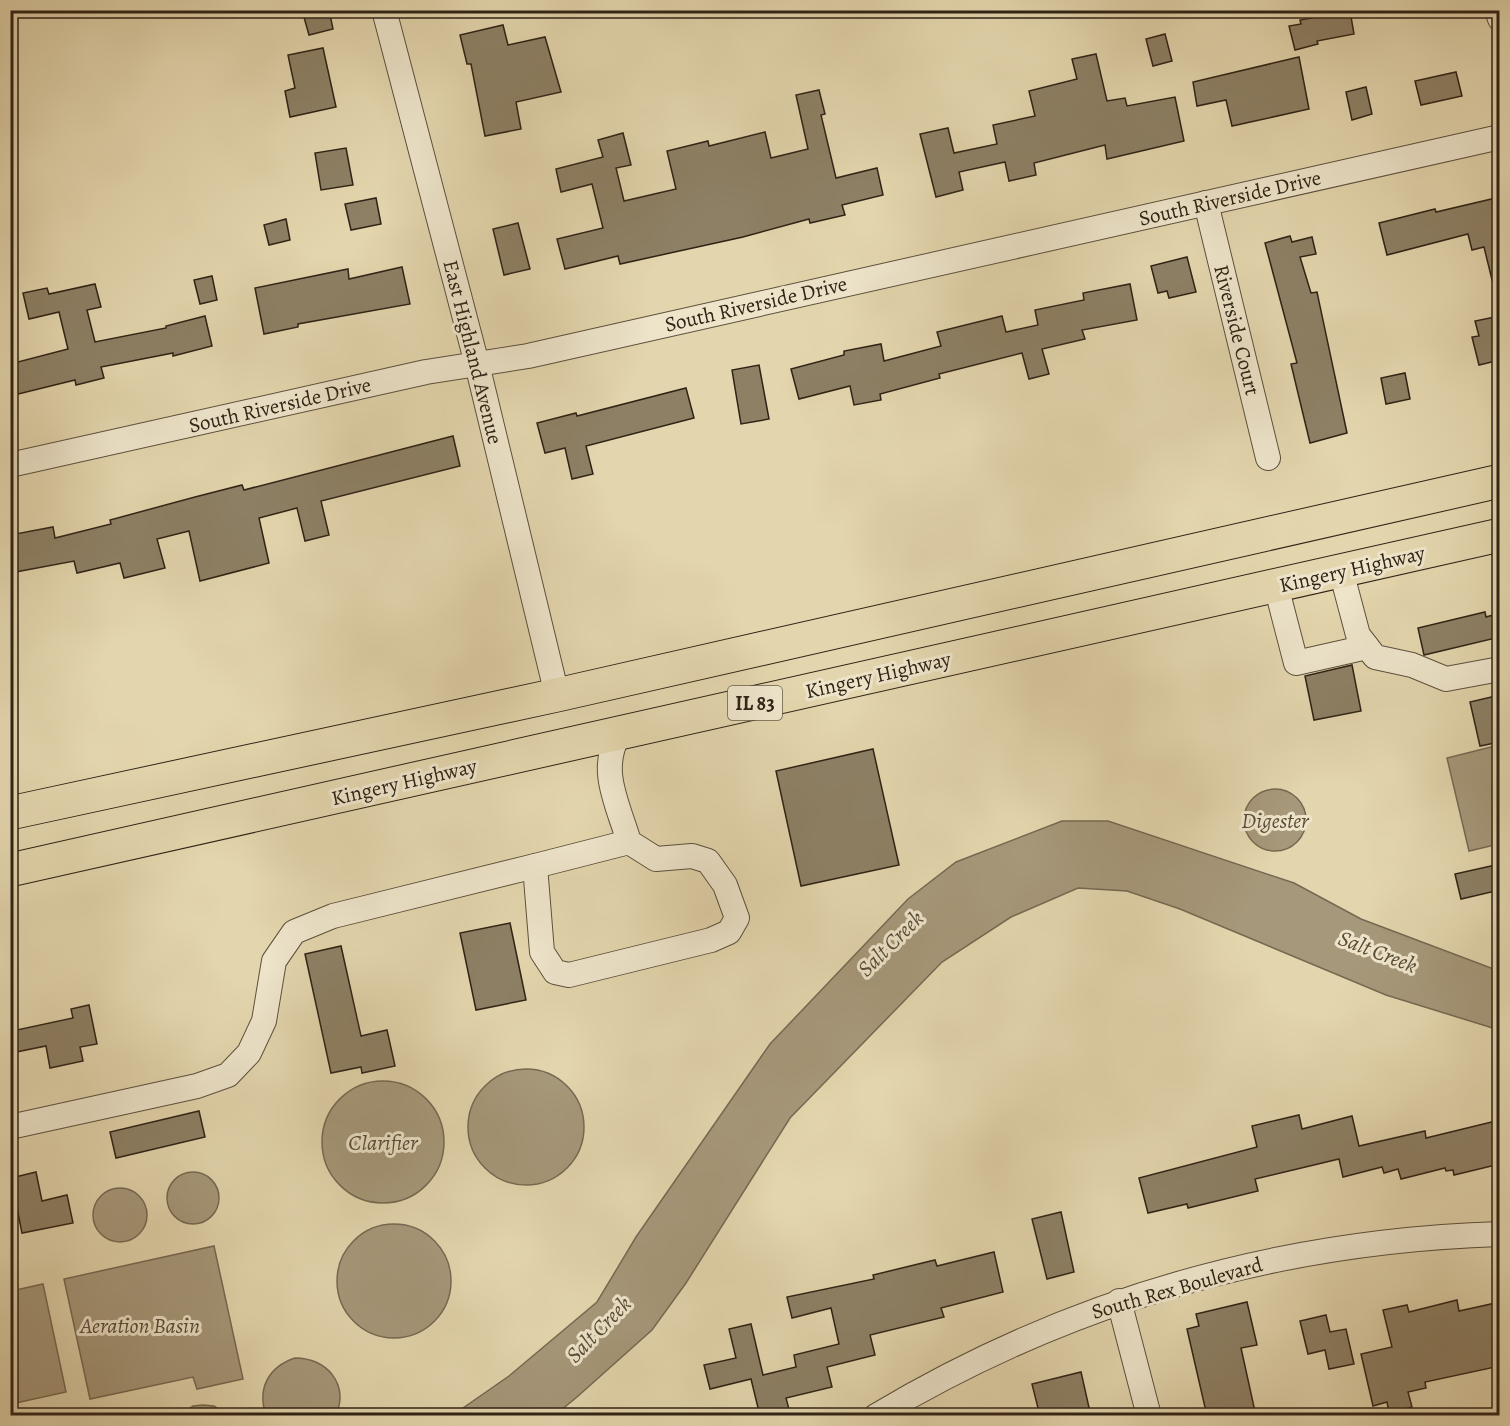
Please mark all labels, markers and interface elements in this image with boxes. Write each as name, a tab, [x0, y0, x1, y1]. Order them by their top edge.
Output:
street label: South Riverside Drive	[1136, 163, 1324, 233]
street label: East Highland Avenue	[437, 257, 509, 447]
street label: Riverside Court	[1207, 262, 1267, 398]
street label: South Riverside Drive	[662, 269, 850, 339]
street label: South Riverside Drive	[186, 370, 374, 440]
street label: Kingery Highway	[1276, 539, 1428, 599]
street label: Kingery Highway	[802, 645, 954, 705]
road number: IL 83	[728, 686, 782, 720]
street label: Kingery Highway	[328, 752, 480, 812]
water label: Digester	[1241, 806, 1310, 836]
water label: Salt Creek	[851, 904, 930, 983]
water label: Salt Creek	[1334, 923, 1422, 981]
water label: Clarifier	[348, 1128, 419, 1158]
street label: South Rex Boulevard	[1088, 1250, 1266, 1326]
water label: Salt Creek	[559, 1290, 638, 1370]
water label: Aeration Basin	[79, 1311, 200, 1341]

